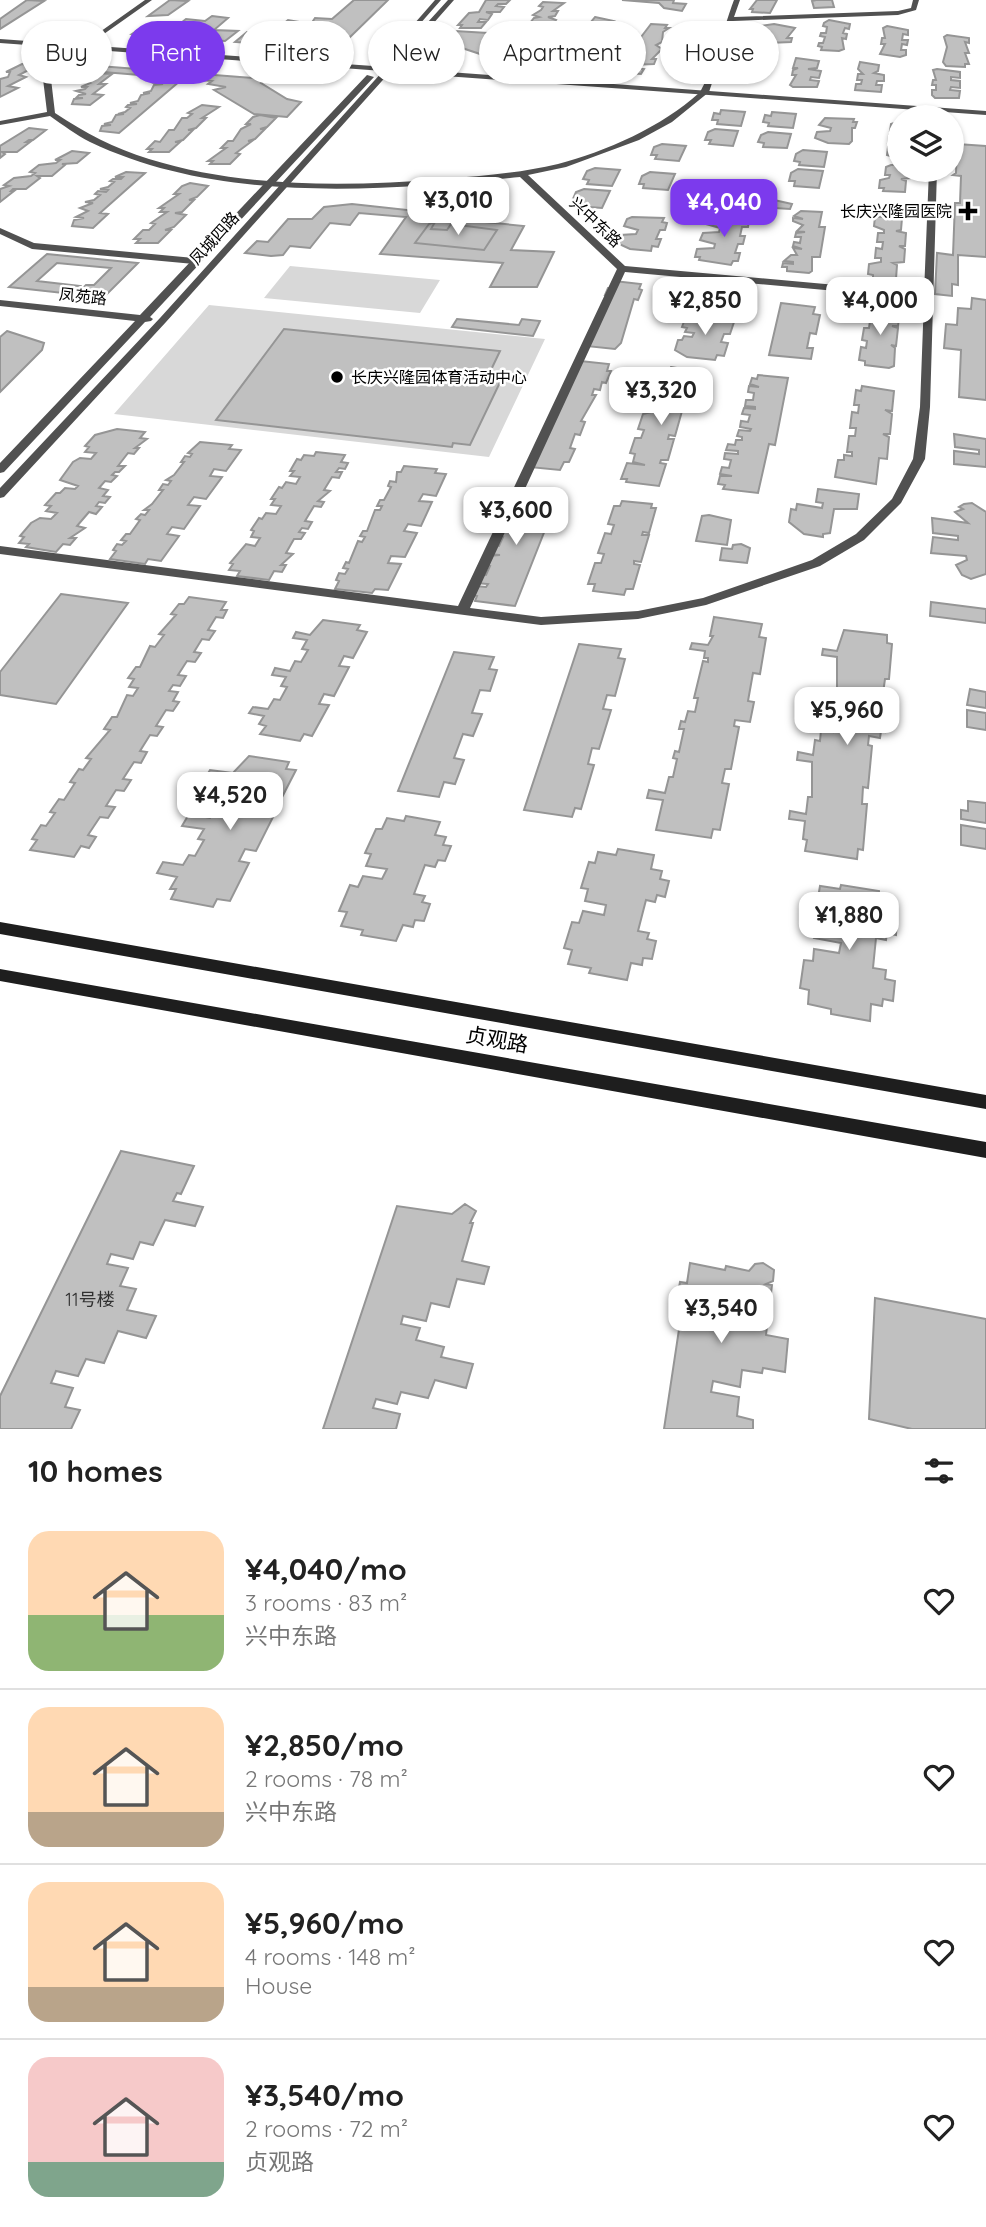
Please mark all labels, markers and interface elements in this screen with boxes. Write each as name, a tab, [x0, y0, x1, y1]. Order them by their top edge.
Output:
chip: Buy	[21, 21, 112, 84]
chip: Rent	[126, 21, 225, 84]
chip: Filters	[239, 21, 354, 84]
chip: New	[368, 21, 465, 84]
chip: Apartment	[479, 21, 646, 84]
chip: House	[660, 21, 779, 84]
map controls	[887, 105, 964, 182]
button: layers	[887, 105, 964, 182]
pin: ¥3,010	[401, 177, 515, 237]
pin: ¥4,040	[667, 180, 781, 239]
text: ¥3,010	[423, 185, 493, 214]
text: ¥4,040	[686, 187, 762, 216]
street label: 兴中东路	[566, 193, 626, 251]
place label: 长庆兴隆园医院	[840, 201, 952, 221]
marker: 长庆兴隆园医院	[958, 201, 978, 221]
street label: 凤城四路	[185, 208, 243, 268]
pin: ¥2,850	[648, 278, 762, 337]
pin: ¥4,000	[823, 278, 937, 337]
street label: 凤苑路	[58, 284, 108, 308]
text: ¥2,850	[668, 285, 742, 314]
text: ¥4,000	[842, 285, 918, 314]
place label: 长庆兴隆园体育活动中心	[351, 367, 527, 387]
pin: ¥3,320	[604, 368, 718, 427]
marker: 长庆兴隆园体育活动中心	[329, 369, 345, 385]
text: ¥3,320	[625, 375, 697, 404]
pin: ¥3,600	[459, 488, 573, 547]
text: ¥3,600	[479, 495, 553, 524]
pin: ¥5,960	[790, 688, 904, 747]
text: ¥5,960	[810, 695, 884, 724]
pin: ¥4,520	[173, 772, 287, 832]
text: ¥4,520	[193, 780, 267, 809]
pin: ¥1,880	[792, 892, 906, 952]
text: ¥1,880	[815, 900, 883, 929]
street label: 贞观路	[464, 1021, 530, 1057]
pin: ¥3,540	[664, 1286, 778, 1345]
house number: 11号楼	[65, 1288, 115, 1311]
text: ¥3,540	[684, 1293, 758, 1322]
text: 10 homes	[28, 1452, 163, 1490]
icon: filters	[920, 1452, 958, 1490]
text: ¥4,040/mo	[245, 1550, 407, 1588]
icon: home	[84, 1559, 168, 1643]
icon: heart	[920, 1582, 958, 1620]
text: 3 rooms · 83 m²	[245, 1588, 407, 1617]
text: 兴中东路	[245, 1621, 337, 1650]
text: ¥2,850/mo	[245, 1726, 404, 1764]
icon: home	[84, 1735, 168, 1819]
icon: heart	[920, 1758, 958, 1796]
text: 2 rooms · 78 m²	[245, 1764, 408, 1793]
text: 兴中东路	[245, 1797, 337, 1826]
text: ¥5,960/mo	[245, 1904, 404, 1942]
icon: home	[84, 1910, 168, 1994]
icon: heart	[920, 1933, 958, 1971]
text: 4 rooms · 148 m²	[245, 1942, 416, 1971]
text: House	[245, 1971, 312, 2000]
text: ¥3,540/mo	[245, 2076, 404, 2114]
icon: home	[84, 2085, 168, 2169]
icon: heart	[920, 2108, 958, 2146]
text: 2 rooms · 72 m²	[245, 2114, 408, 2143]
text: 贞观路	[245, 2147, 314, 2176]

